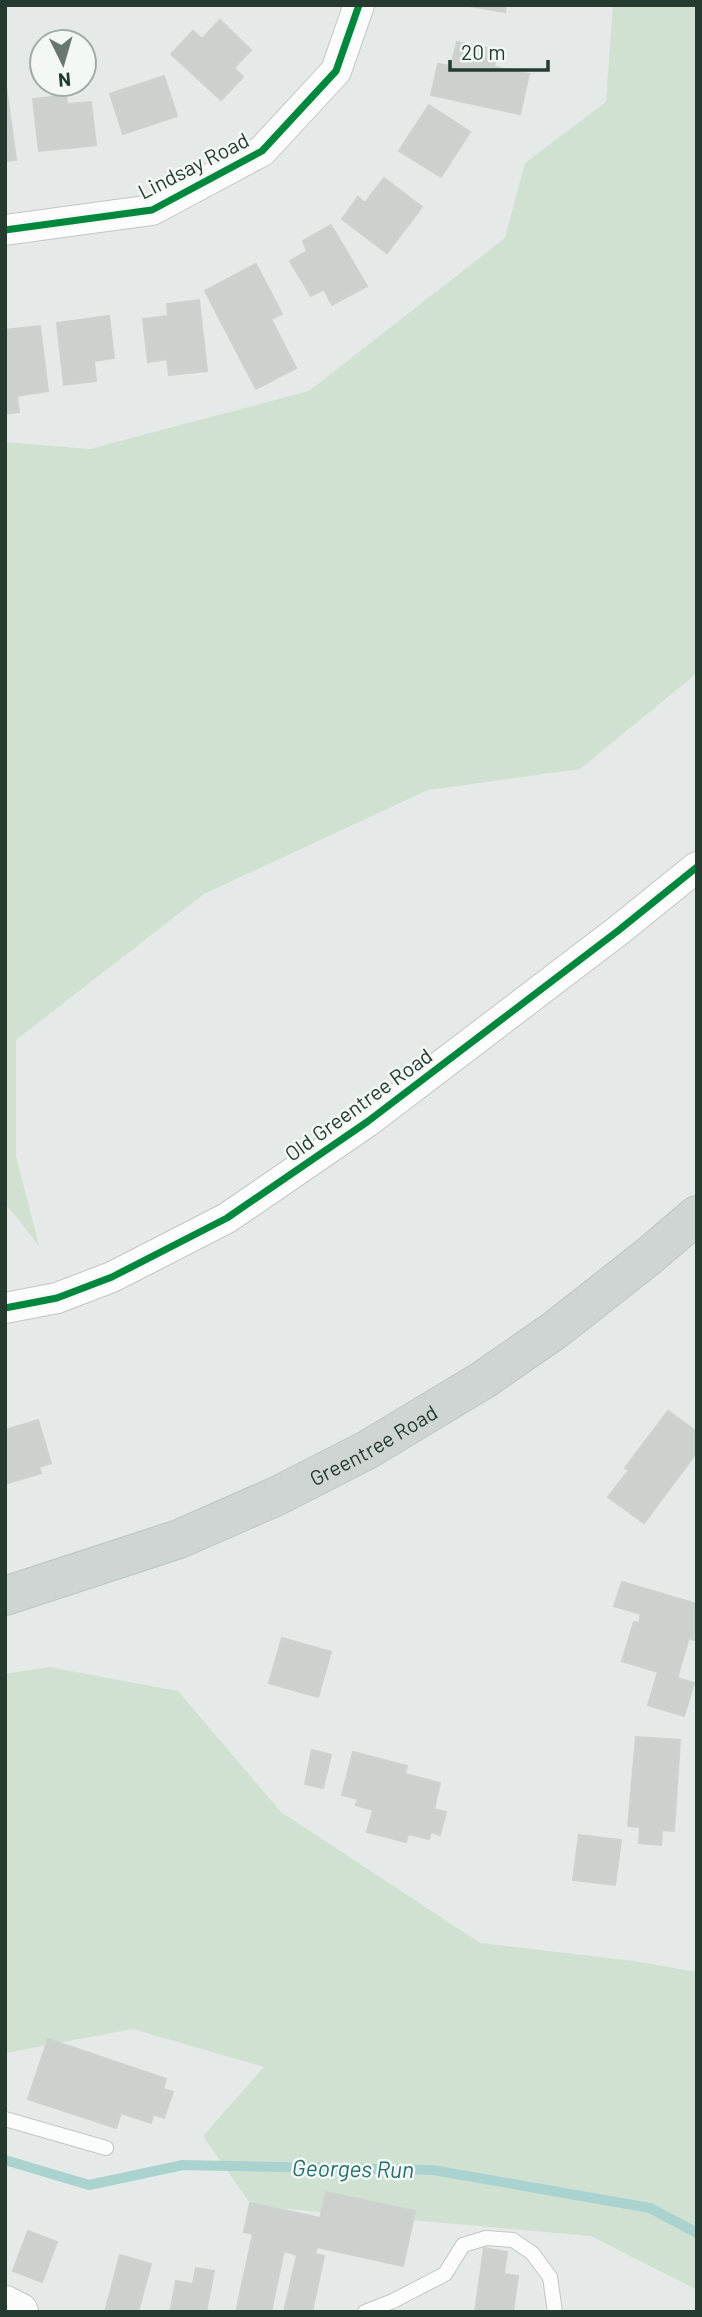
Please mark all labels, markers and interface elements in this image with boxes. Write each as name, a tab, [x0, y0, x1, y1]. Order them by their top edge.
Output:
north arrow	[28, 28, 98, 98]
scale bar	[450, 28, 548, 72]
text: 20 m	[461, 39, 506, 64]
text: N	[57, 68, 72, 92]
street label: Lindsay Road	[133, 126, 253, 204]
street label: Old Greentree Road	[280, 1042, 436, 1166]
street label: Greentree Road	[305, 1398, 441, 1490]
water label: Georges Run	[292, 2153, 414, 2183]

